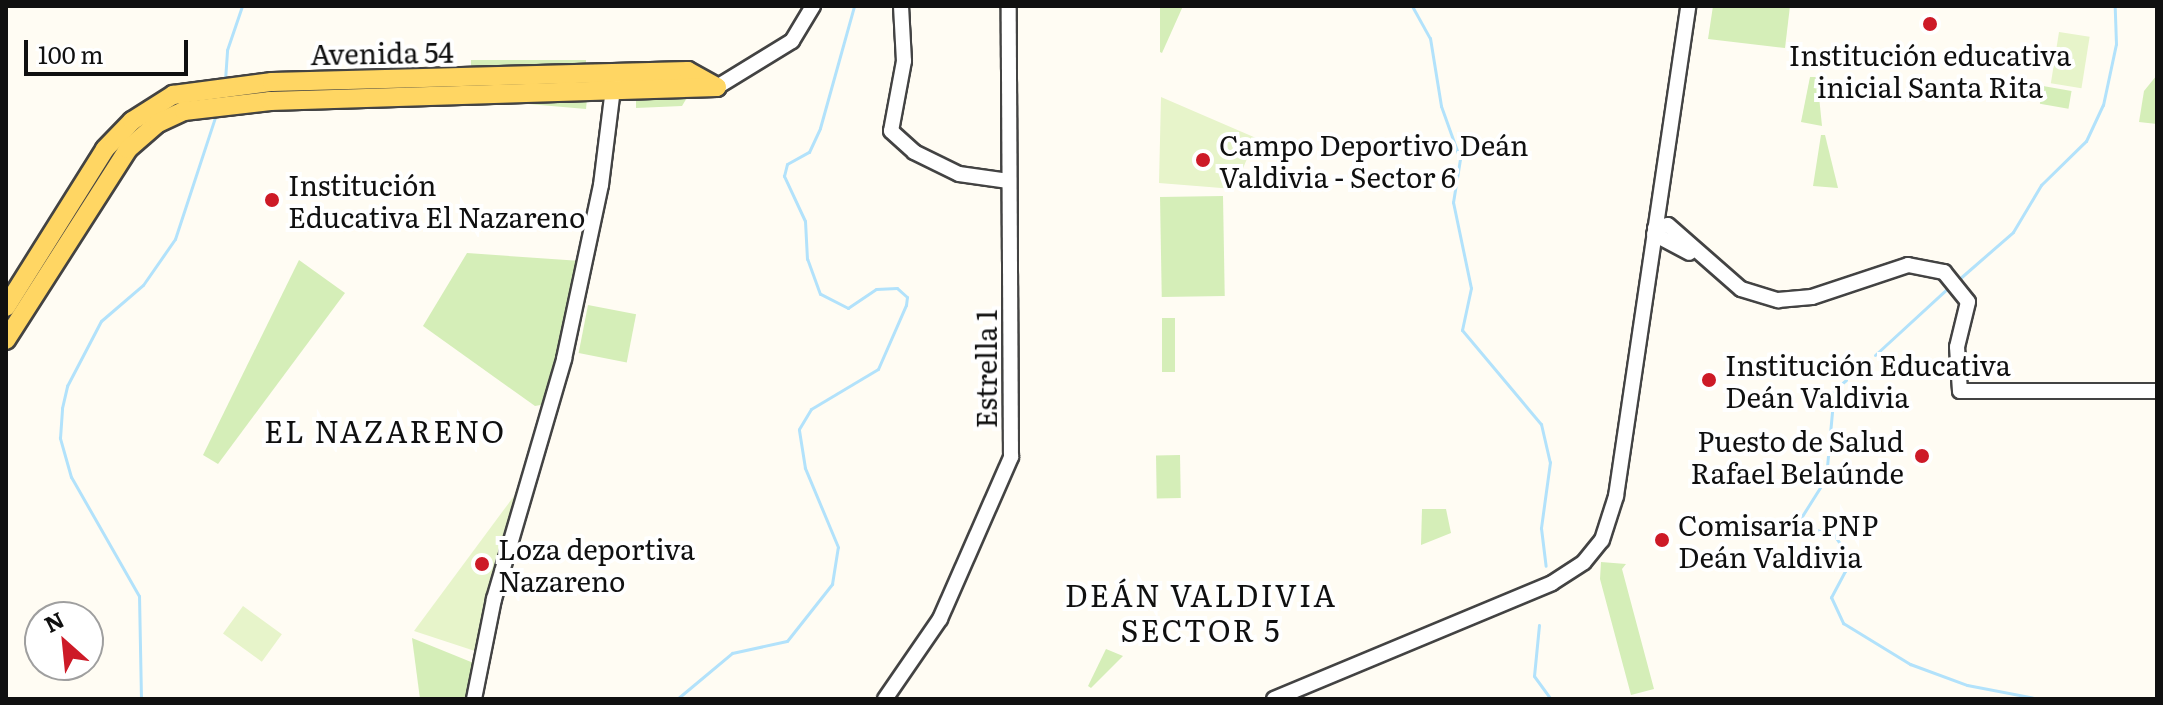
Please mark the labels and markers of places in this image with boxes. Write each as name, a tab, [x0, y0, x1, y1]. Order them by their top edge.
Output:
marker: Institución educativa inicial Santa Rita	[1921, 15, 1939, 33]
place label: Institución educativa inicial Santa Rita	[1789, 37, 2071, 103]
place label: Campo Deportivo Deán Valdivia - Sector 6	[1219, 127, 1529, 193]
marker: Campo Deportivo Deán Valdivia - Sector 6	[1194, 151, 1212, 169]
place label: Institución Educativa El Nazareno	[288, 167, 585, 233]
marker: Institución Educativa El Nazareno	[263, 191, 281, 209]
place label: Institución Educativa Deán Valdivia	[1725, 347, 2011, 413]
marker: Institución Educativa Deán Valdivia	[1700, 371, 1718, 389]
place label: Puesto de Salud Rafael Belaúnde	[1691, 423, 1904, 489]
marker: Puesto de Salud Rafael Belaúnde	[1911, 445, 1933, 467]
place label: Comisaría PNP Deán Valdivia	[1678, 507, 1878, 573]
place label: Loza deportiva Nazareno	[498, 531, 695, 597]
marker: Comisaría PNP Deán Valdivia	[1653, 531, 1671, 549]
marker: Loza deportiva Nazareno	[473, 555, 491, 573]

